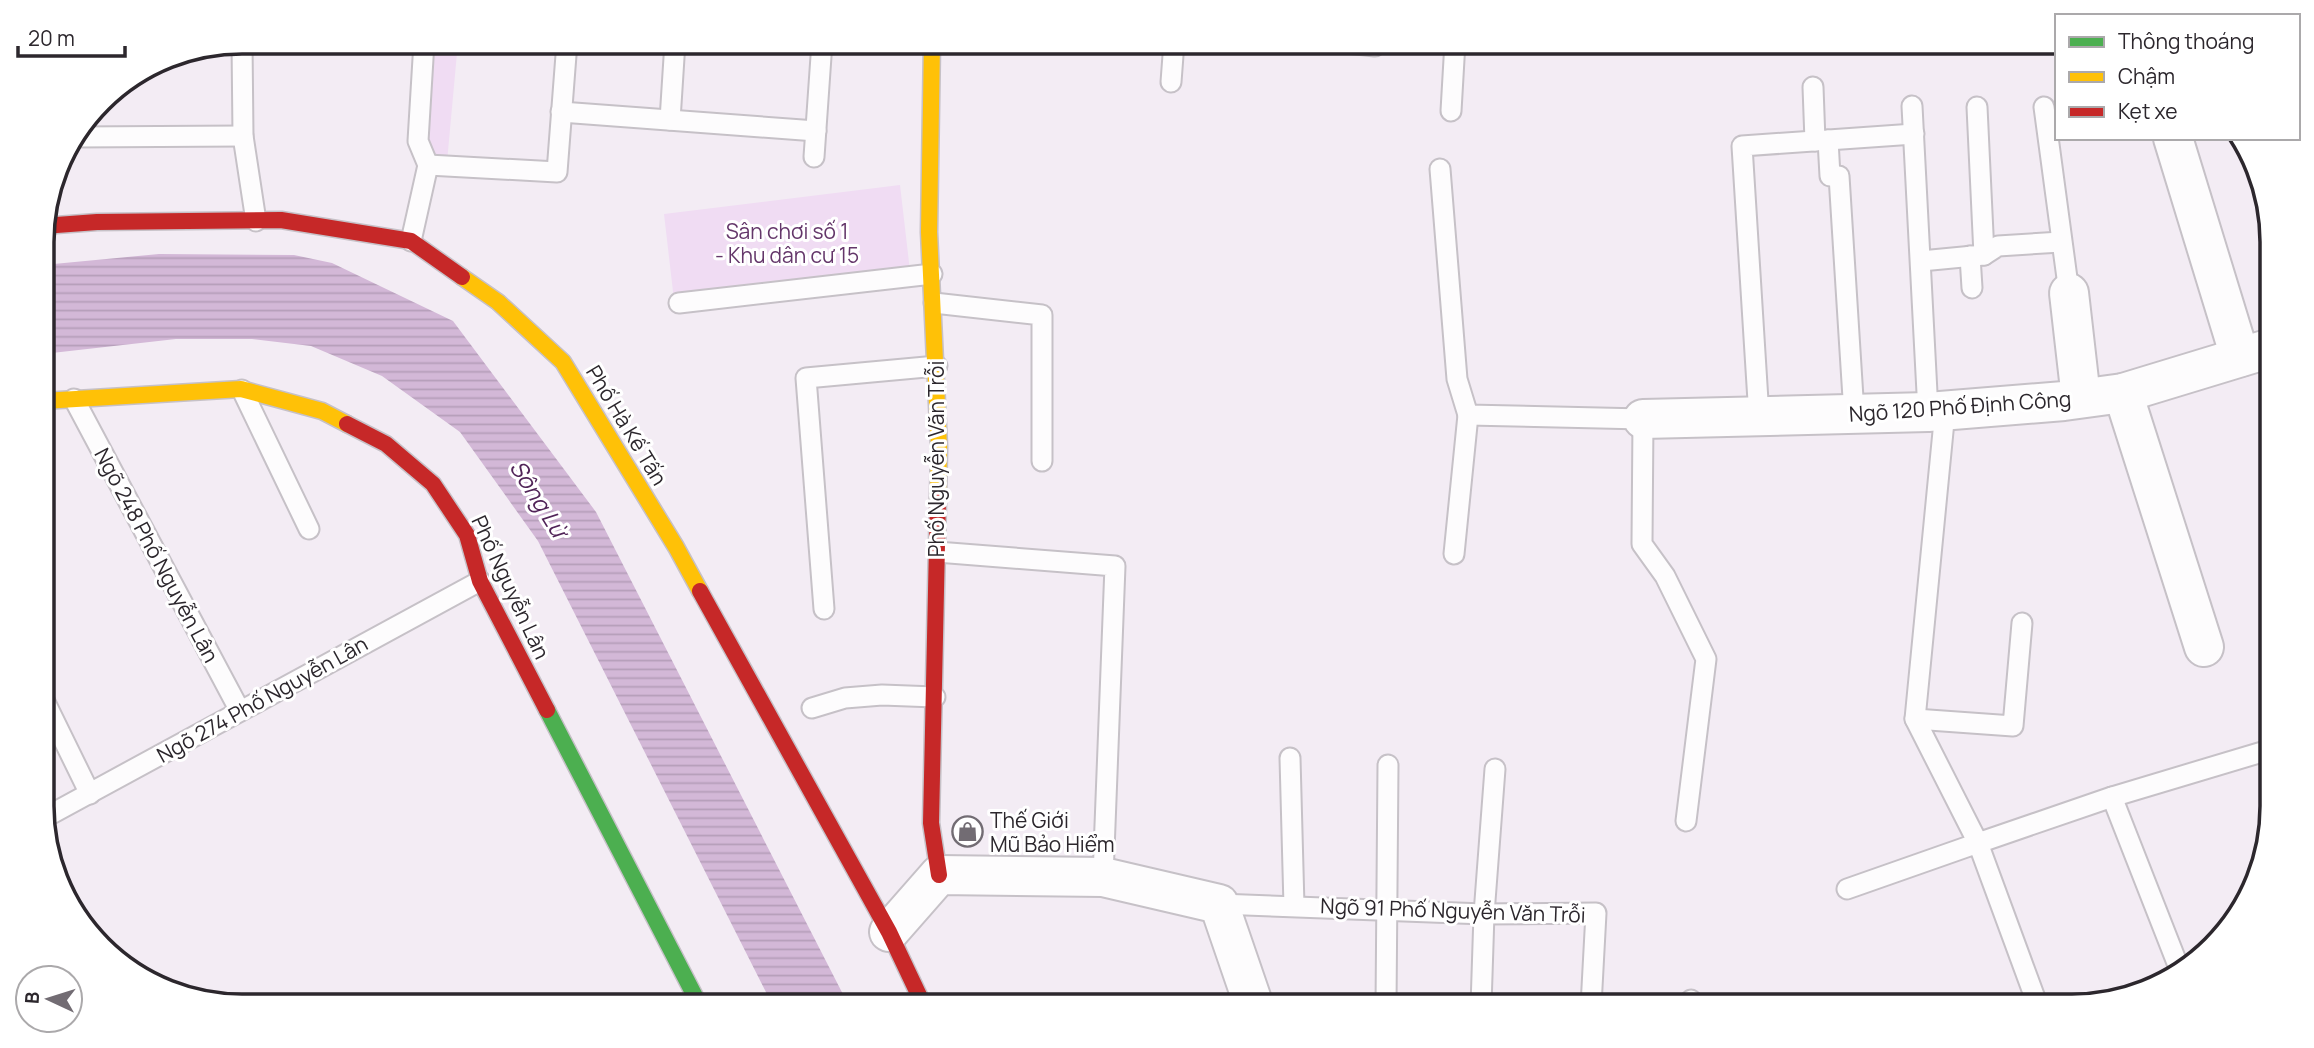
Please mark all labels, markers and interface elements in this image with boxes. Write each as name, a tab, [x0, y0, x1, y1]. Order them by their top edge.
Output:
scale bar	[18, 14, 124, 58]
legend	[2055, 14, 2300, 140]
text: 20 m	[28, 24, 75, 52]
text: Thông thoáng	[2118, 27, 2254, 55]
text: Chậm	[2118, 62, 2175, 90]
text: Kẹt xe	[2118, 97, 2177, 125]
park label: Sân chơi số 1 - Khu dân cư 15	[715, 217, 859, 269]
street label: Phố Hà Kế Tấn	[580, 360, 674, 490]
street label: Phố Nguyễn Văn Trỗi	[922, 361, 950, 557]
street label: Ngõ 120 Phố Định Công	[1848, 384, 2072, 428]
street label: Ngõ 248 Phố Nguyễn Lân	[89, 443, 225, 667]
water label: Sông Lừ	[503, 453, 577, 546]
street label: Phố Nguyễn Lân	[466, 511, 556, 663]
street label: Ngõ 274 Phố Nguyễn Lân	[152, 629, 372, 769]
place label: Thế Giới Mũ Bảo Hiểm	[990, 806, 1115, 858]
shop icon: Thế Giới Mũ Bảo Hiểm	[950, 815, 984, 849]
street label: Ngõ 91 Phố Nguyễn Văn Trỗi	[1320, 891, 1586, 929]
north arrow	[14, 964, 84, 1034]
text: B	[19, 991, 45, 1005]

